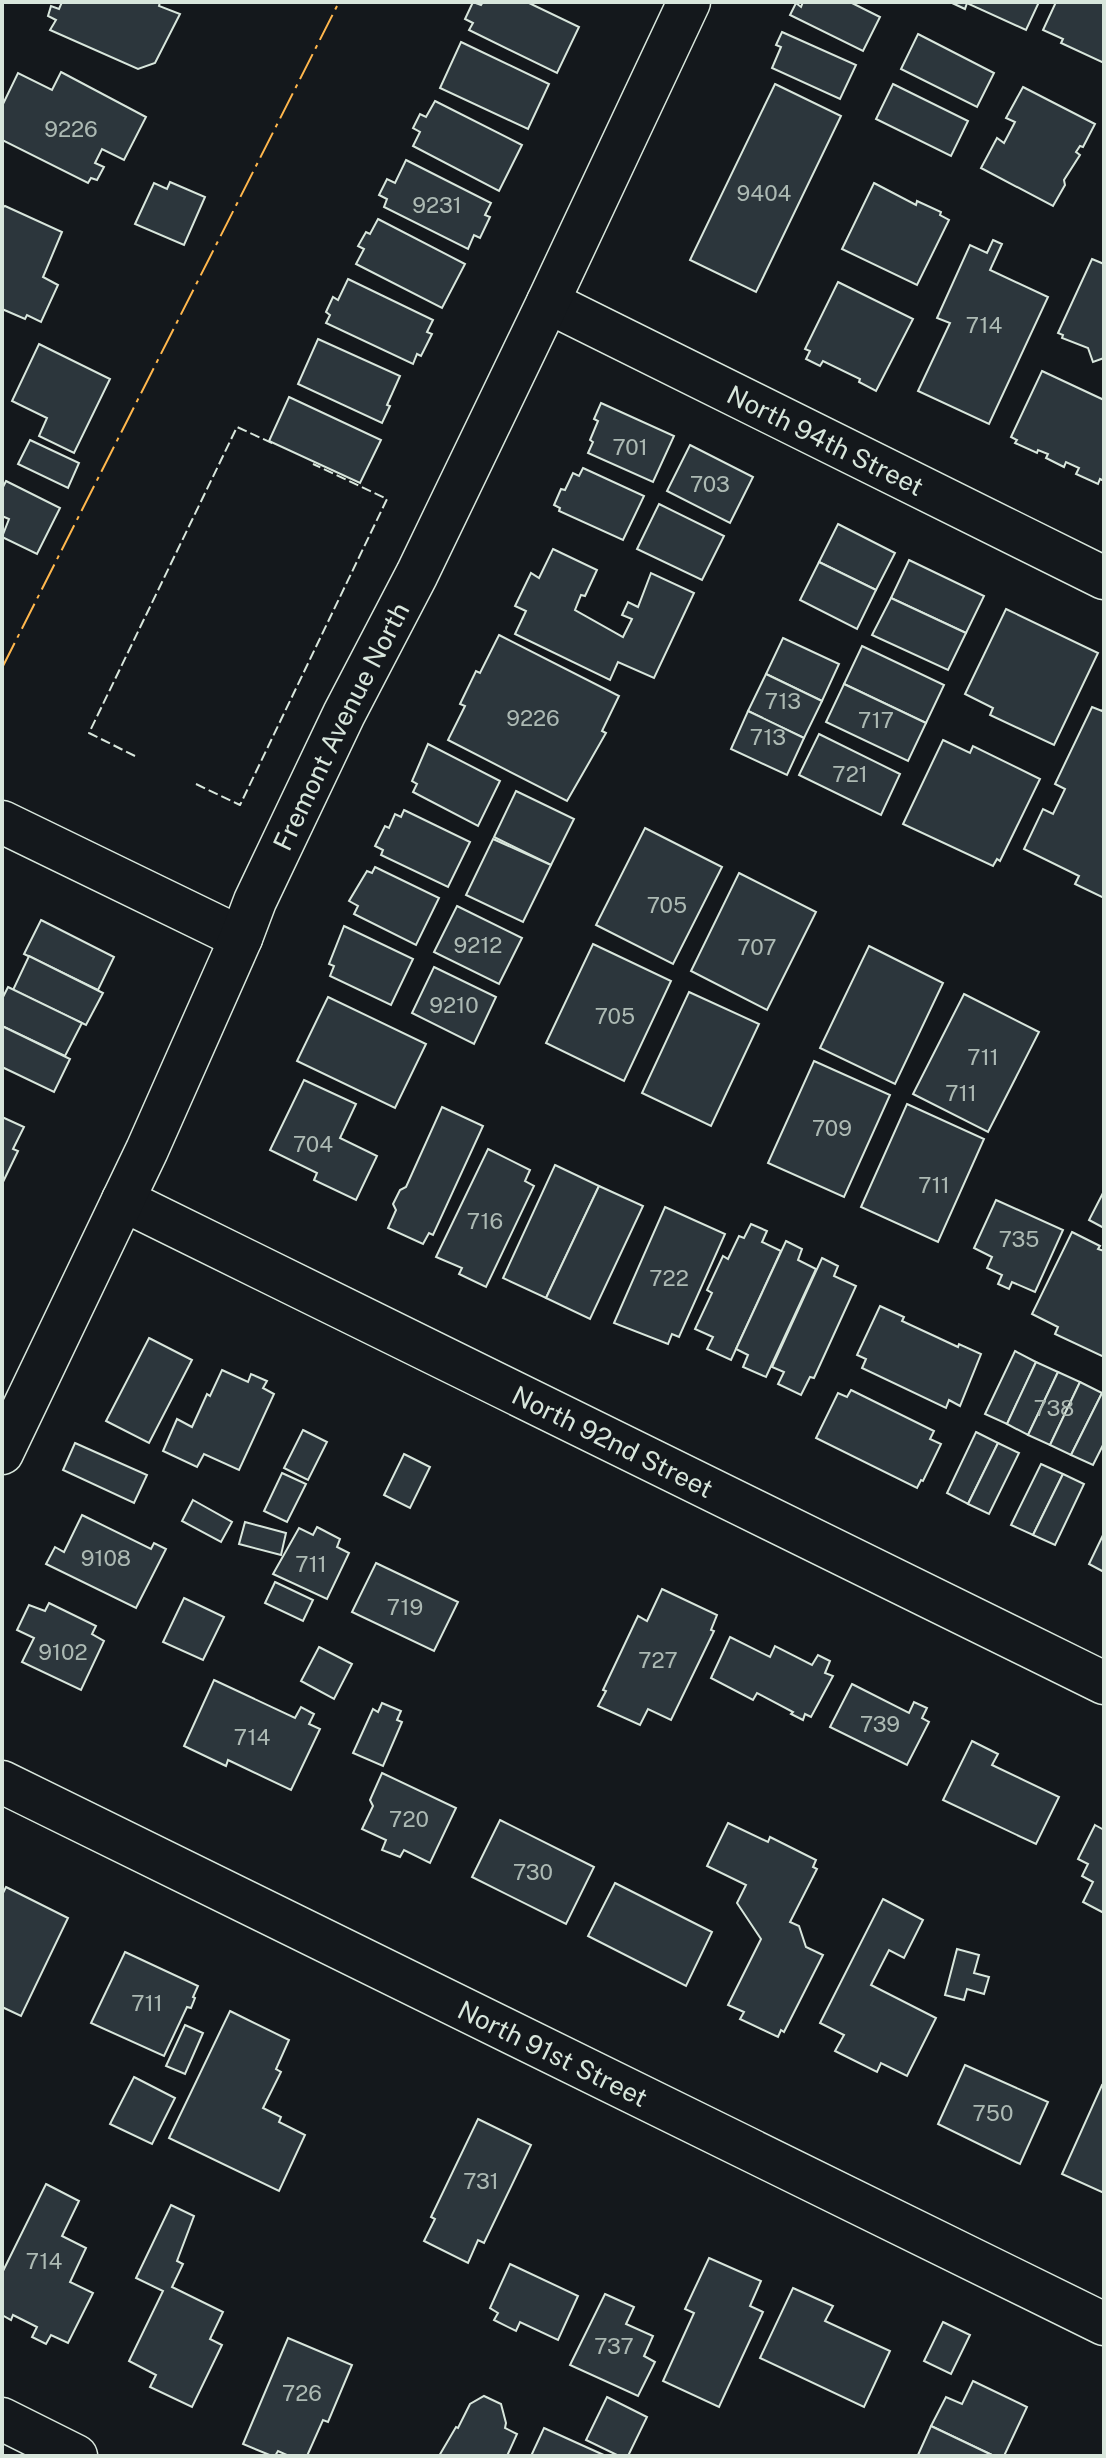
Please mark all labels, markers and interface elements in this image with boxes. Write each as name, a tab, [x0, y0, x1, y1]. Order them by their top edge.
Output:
house number: 9226	[44, 116, 98, 142]
house number: 9404	[737, 180, 792, 206]
house number: 9231	[412, 192, 462, 218]
house number: 714	[966, 312, 1002, 338]
street label: North 94th Street	[722, 378, 929, 502]
house number: 701	[612, 434, 648, 460]
house number: 703	[690, 471, 730, 497]
street label: Fremont Avenue North	[266, 597, 415, 855]
house number: 713	[765, 688, 801, 714]
house number: 9226	[506, 705, 560, 731]
house number: 717	[858, 707, 894, 733]
house number: 713	[750, 724, 786, 750]
house number: 721	[832, 761, 868, 787]
house number: 705	[647, 892, 687, 918]
house number: 9212	[454, 932, 502, 958]
house number: 707	[737, 934, 777, 960]
house number: 9210	[429, 992, 479, 1018]
house number: 705	[595, 1003, 635, 1029]
house number: 711	[967, 1044, 999, 1070]
house number: 711	[945, 1080, 977, 1106]
house number: 709	[812, 1115, 852, 1141]
house number: 704	[293, 1131, 333, 1157]
house number: 711	[918, 1172, 950, 1198]
house number: 716	[467, 1208, 503, 1234]
house number: 735	[999, 1226, 1039, 1252]
house number: 722	[649, 1265, 689, 1291]
street label: North 92nd Street	[507, 1379, 718, 1504]
house number: 738	[1034, 1395, 1074, 1421]
house number: 9108	[81, 1545, 131, 1571]
house number: 711	[295, 1551, 327, 1577]
house number: 719	[387, 1594, 423, 1620]
house number: 9102	[38, 1639, 88, 1665]
house number: 727	[638, 1647, 678, 1673]
house number: 739	[860, 1711, 900, 1737]
house number: 714	[234, 1724, 270, 1750]
house number: 720	[389, 1806, 429, 1832]
house number: 730	[513, 1859, 553, 1885]
house number: 711	[131, 1990, 163, 2016]
street label: North 91st Street	[453, 1993, 653, 2113]
house number: 750	[973, 2100, 1013, 2126]
house number: 731	[463, 2168, 499, 2194]
house number: 714	[26, 2248, 62, 2274]
house number: 737	[594, 2333, 634, 2359]
house number: 726	[282, 2380, 322, 2406]

